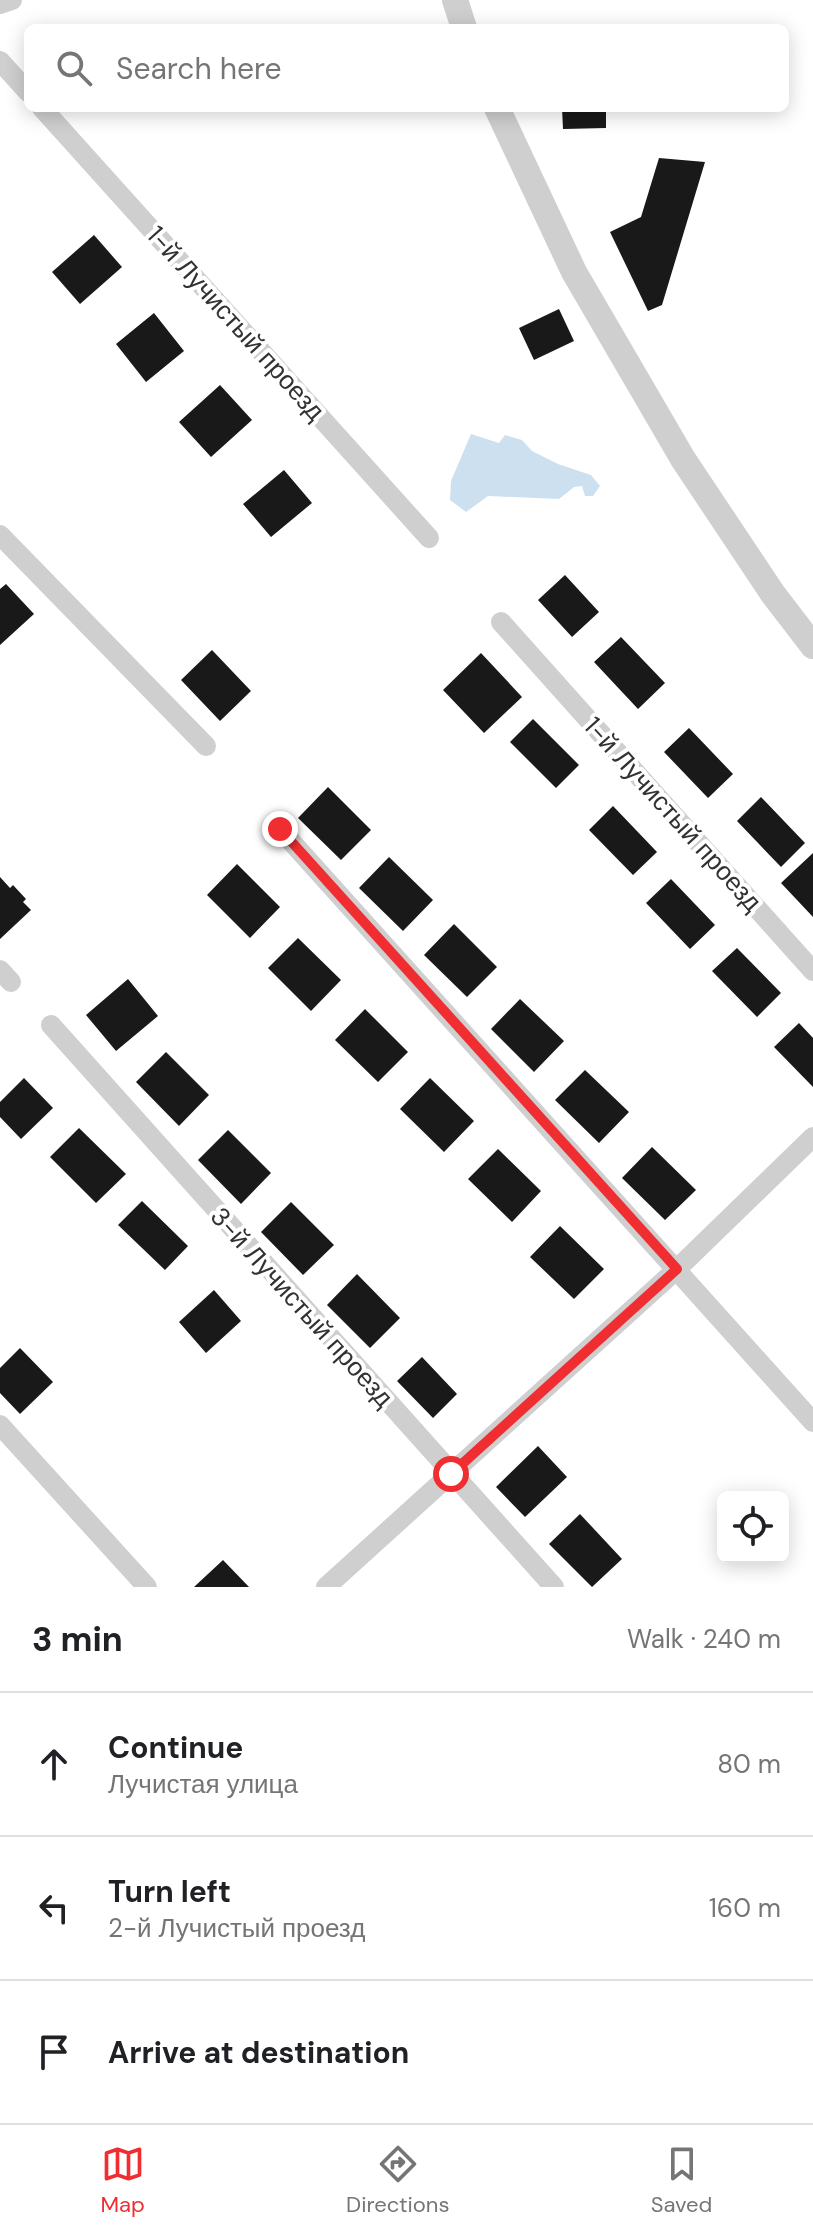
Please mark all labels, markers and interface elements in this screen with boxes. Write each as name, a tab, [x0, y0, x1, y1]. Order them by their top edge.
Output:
search box	[24, 24, 789, 112]
icon: search	[52, 46, 96, 90]
text: Search here	[116, 49, 282, 88]
street label: 1-й Лучистый проезд	[140, 219, 332, 427]
street label: 1-й Лучистый проезд	[577, 710, 769, 918]
route end	[262, 811, 298, 847]
street label: 3-й Лучистый проезд	[203, 1200, 401, 1414]
route start	[433, 1456, 469, 1492]
map controls	[717, 1491, 789, 1563]
button: locate	[717, 1491, 789, 1563]
text: 3 min	[32, 1617, 123, 1662]
text: Walk · 240 m	[627, 1622, 781, 1656]
text: Continue	[108, 1728, 243, 1767]
icon: ahead	[32, 1742, 76, 1786]
text: 80 m	[717, 1747, 781, 1781]
text: Лучистая улица	[108, 1767, 298, 1801]
text: Turn left	[108, 1872, 231, 1911]
icon: left	[32, 1886, 76, 1930]
text: 160 m	[709, 1891, 781, 1925]
text: 2-й Лучистый проезд	[108, 1911, 365, 1945]
icon: arrive	[32, 2030, 76, 2074]
text: Arrive at destination	[108, 2033, 409, 2072]
tab: Map	[101, 2142, 145, 2219]
tab: Directions	[346, 2142, 450, 2219]
tab: Saved	[651, 2142, 712, 2219]

